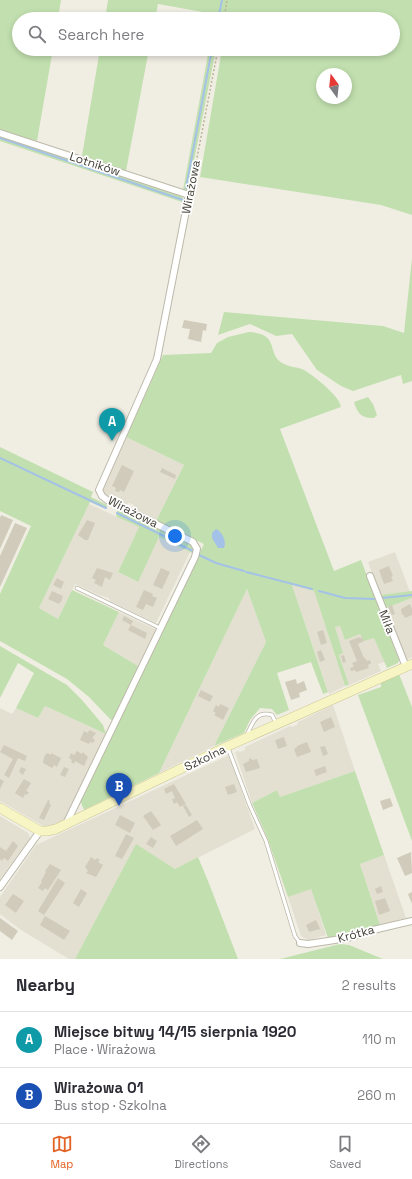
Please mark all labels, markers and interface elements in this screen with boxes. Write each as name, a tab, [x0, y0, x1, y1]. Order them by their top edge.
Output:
search box	[12, 12, 400, 56]
icon: search	[26, 23, 48, 45]
text: Search here	[58, 25, 144, 44]
north arrow	[316, 68, 352, 104]
street label: Lotników	[68, 148, 122, 180]
street label: Wirażowa	[178, 159, 204, 215]
pin: A	[99, 408, 125, 441]
street label: Wirażowa	[105, 493, 161, 532]
your location	[165, 526, 185, 546]
street label: Miła	[375, 608, 399, 637]
street label: Szkolna	[182, 741, 229, 775]
pin: B	[106, 773, 132, 806]
street label: Krótka	[336, 921, 376, 947]
text: Nearby	[16, 974, 75, 996]
text: 2 results	[342, 977, 396, 994]
text: Miejsce bitwy 14/15 sierpnia 1920	[54, 1022, 296, 1041]
text: A	[25, 1031, 33, 1048]
text: 110 m	[362, 1031, 396, 1048]
text: Place · Wirażowa	[54, 1041, 156, 1058]
text: Wirażowa 01	[54, 1078, 143, 1097]
text: B	[25, 1087, 33, 1104]
text: 260 m	[357, 1087, 396, 1104]
text: Bus stop · Szkolna	[54, 1097, 167, 1114]
tab: Map	[51, 1133, 73, 1171]
tab: Directions	[174, 1133, 228, 1171]
tab: Saved	[329, 1133, 361, 1171]

